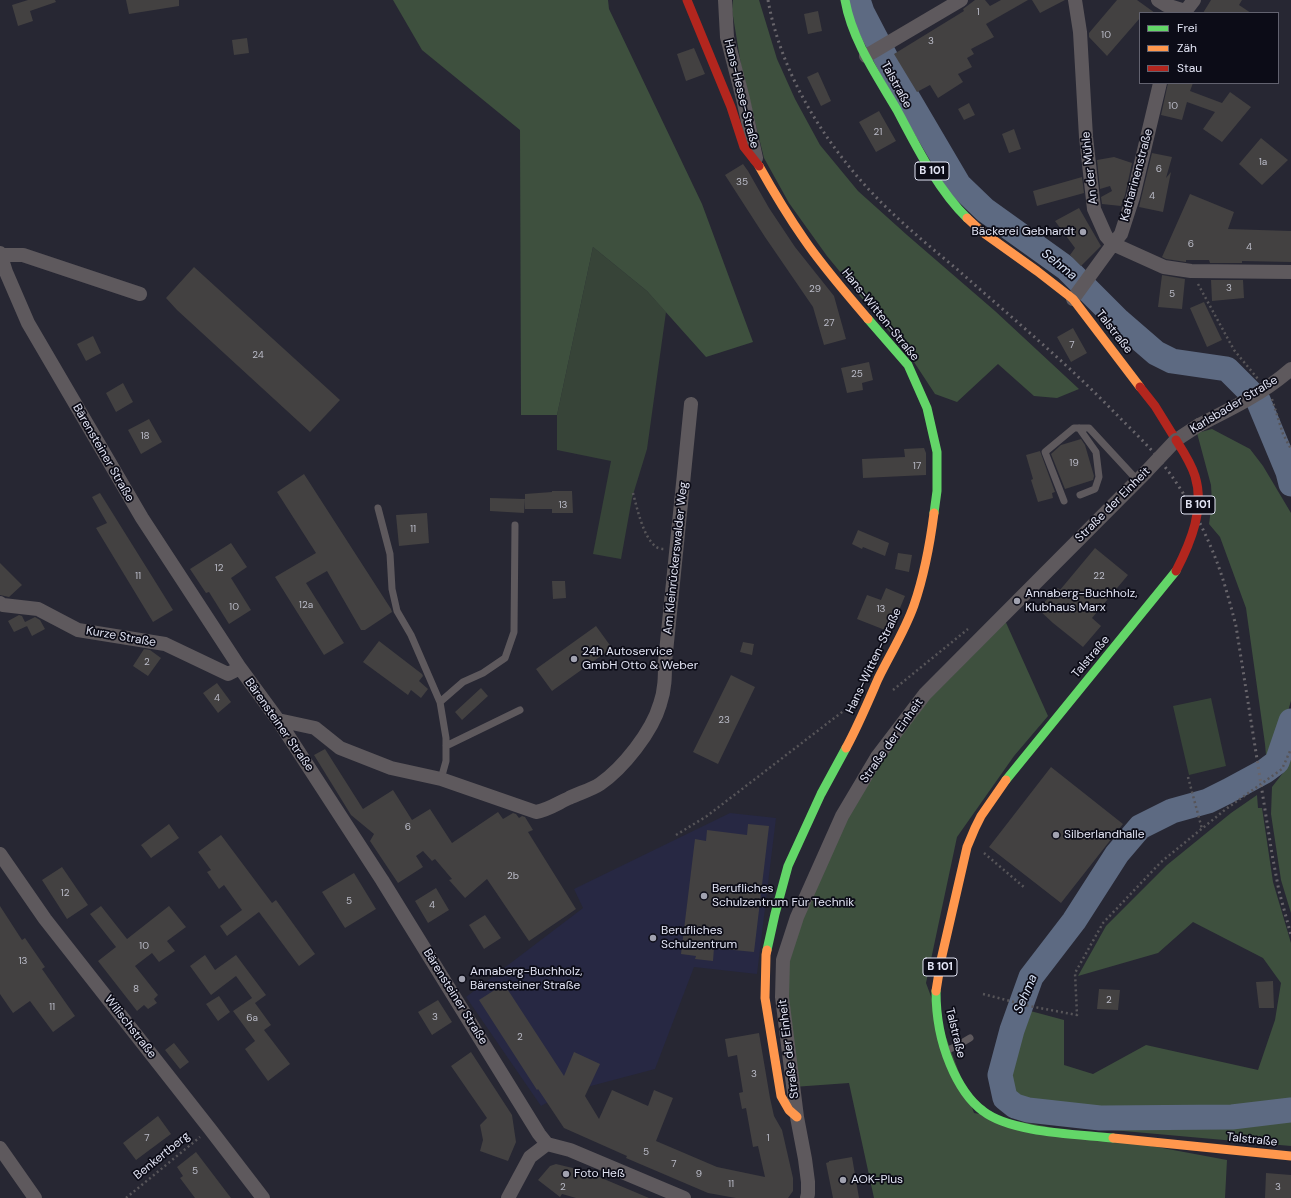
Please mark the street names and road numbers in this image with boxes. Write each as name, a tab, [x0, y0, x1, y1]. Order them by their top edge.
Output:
street label: Hans-Hesse-Straße	[721, 38, 761, 150]
street label: Talstraße	[877, 59, 915, 111]
street label: Katharinenstraße	[1118, 127, 1156, 223]
street label: An der Mühle	[1079, 131, 1101, 205]
road number: B 101	[915, 162, 949, 180]
street label: Hans-Witten-Straße	[838, 266, 922, 364]
street label: Talstraße	[1093, 307, 1135, 357]
street label: Karlsbader Straße	[1188, 373, 1280, 437]
street label: Bärensteiner Straße	[69, 402, 137, 504]
street label: Straße der Einheit	[1072, 464, 1154, 546]
street label: Am Kleinrückerswalder Weg	[661, 481, 691, 635]
road number: B 101	[1181, 496, 1215, 514]
street label: Hans-Witten-Straße	[843, 606, 905, 716]
street label: Kurze Straße	[85, 624, 157, 650]
street label: Talstraße	[1069, 633, 1113, 681]
street label: Bärensteiner Straße	[241, 676, 317, 774]
street label: Straße der Einheit	[857, 696, 927, 786]
street label: Bärensteiner Straße	[420, 946, 490, 1048]
road number: B 101	[923, 958, 957, 976]
street label: Wilischstraße	[101, 993, 159, 1061]
street label: Straße der Einheit	[776, 998, 802, 1100]
street label: Talstraße	[942, 1006, 968, 1060]
street label: Benkertberg	[131, 1129, 193, 1183]
street label: Talstraße	[1226, 1130, 1278, 1150]

